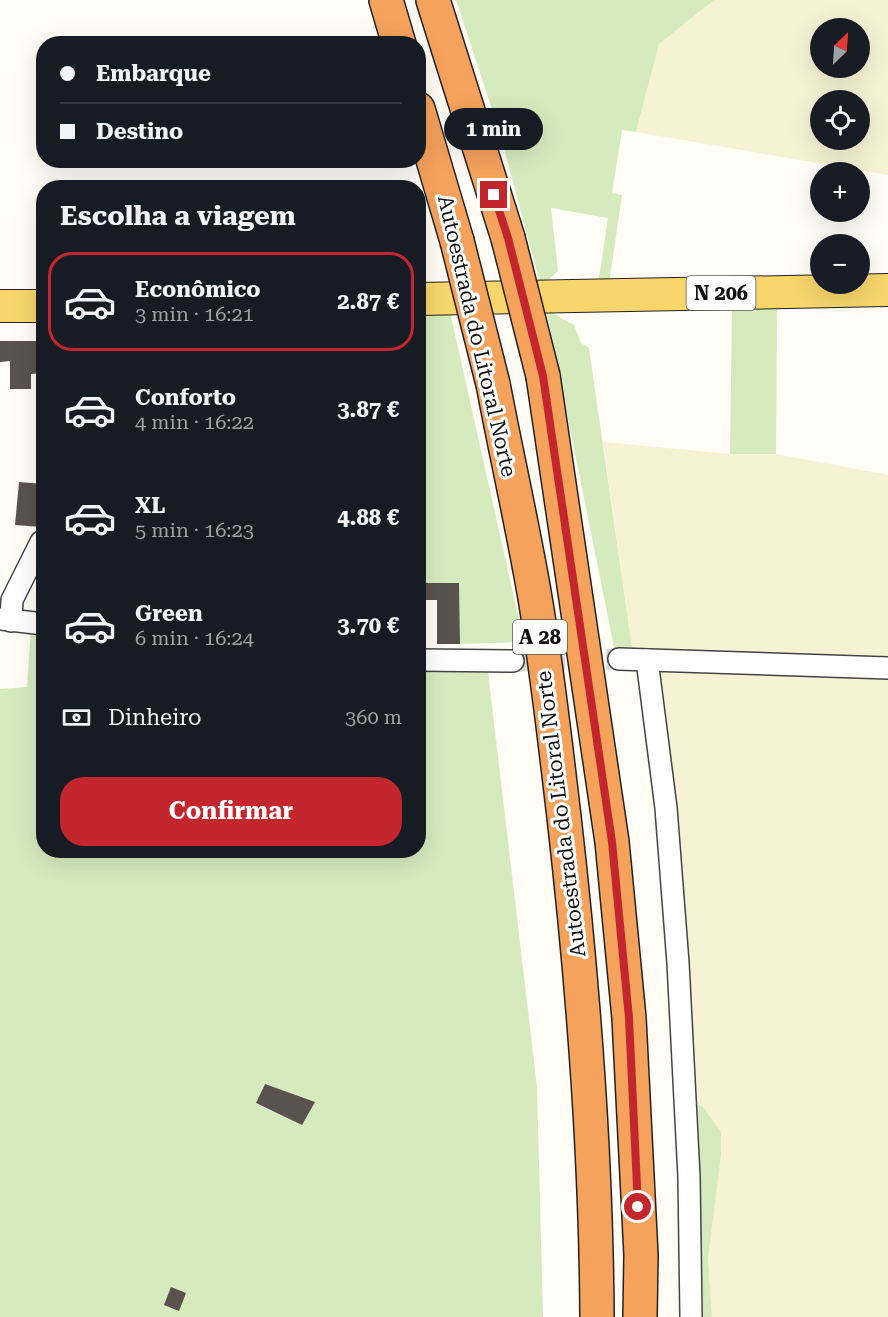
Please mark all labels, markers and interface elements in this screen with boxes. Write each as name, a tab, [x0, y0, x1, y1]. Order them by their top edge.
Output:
north arrow	[810, 18, 870, 78]
map controls	[810, 18, 870, 294]
text: Embarque	[96, 61, 211, 86]
button: locate	[810, 90, 870, 150]
callout: 1 min	[444, 108, 544, 150]
text: 1 min	[466, 117, 521, 141]
text: Destino	[96, 119, 183, 144]
button: +	[810, 162, 870, 222]
route end	[480, 181, 507, 208]
street label: Autoestrada do Litoral Norte	[433, 193, 521, 479]
text: Escolha a viagem	[60, 200, 296, 232]
button: −	[810, 234, 870, 294]
icon: car	[63, 275, 117, 329]
road number: N 206	[686, 276, 756, 310]
text: Econômico	[135, 277, 261, 302]
text: 2.87 €	[337, 289, 399, 314]
text: 3 min · 16:21	[135, 302, 254, 326]
icon: car	[63, 383, 117, 437]
text: Conforto	[135, 385, 236, 410]
text: 3.87 €	[337, 397, 399, 422]
text: 4 min · 16:22	[135, 410, 254, 434]
icon: car	[63, 491, 117, 545]
text: XL	[135, 493, 165, 518]
text: 4.88 €	[337, 505, 399, 530]
text: 5 min · 16:23	[135, 518, 254, 542]
icon: car	[63, 599, 117, 653]
text: Green	[135, 601, 203, 626]
text: 3.70 €	[337, 613, 399, 638]
road number: A 28	[513, 620, 567, 654]
text: 6 min · 16:24	[135, 626, 254, 650]
street label: Autoestrada do Litoral Norte	[532, 669, 590, 959]
icon: cash	[60, 701, 93, 734]
text: Dinheiro	[108, 705, 202, 730]
text: 360 m	[345, 705, 402, 729]
button: Confirmar	[60, 777, 402, 846]
route start	[624, 1193, 651, 1220]

